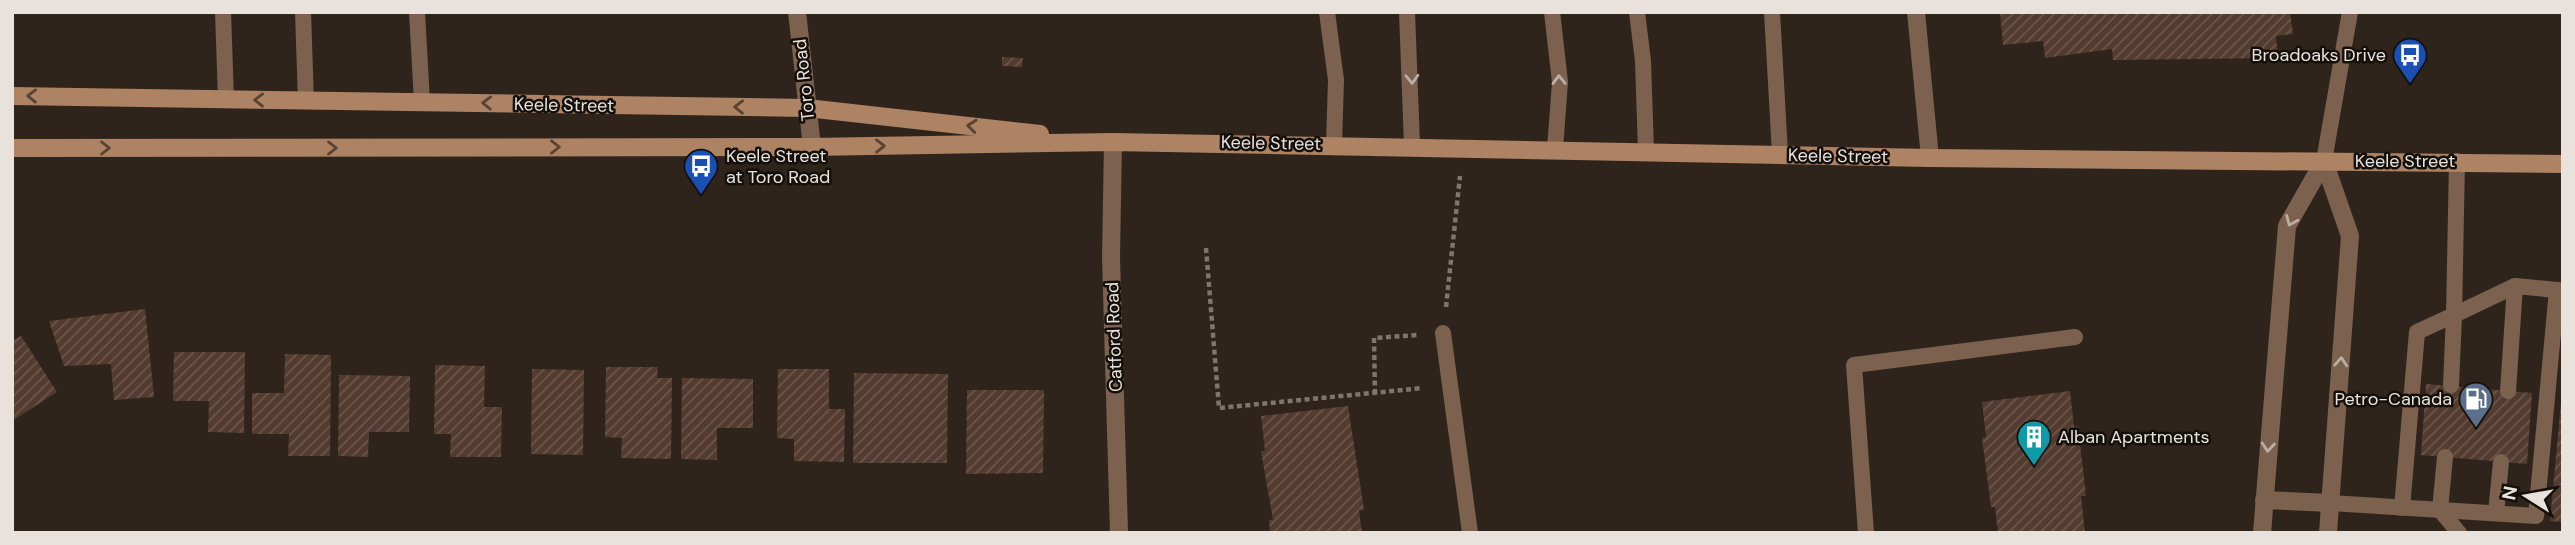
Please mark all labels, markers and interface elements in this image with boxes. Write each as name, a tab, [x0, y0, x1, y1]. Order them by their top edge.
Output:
bus stop icon: Broadoaks Drive	[2391, 36, 2429, 85]
street label: Toro Road	[788, 38, 820, 122]
place label: Broadoaks Drive	[2252, 43, 2386, 67]
one-way arrow	[1404, 73, 1419, 84]
one-way arrow	[1551, 75, 1566, 86]
one-way arrow	[26, 88, 36, 104]
one-way arrow	[253, 92, 264, 108]
street label: Keele Street	[514, 92, 614, 118]
one-way arrow	[481, 96, 492, 111]
one-way arrow	[733, 100, 744, 115]
one-way arrow	[966, 119, 977, 134]
street label: Keele Street	[1221, 130, 1321, 156]
one-way arrow	[875, 138, 886, 153]
one-way arrow	[550, 139, 561, 155]
one-way arrow	[100, 140, 111, 156]
one-way arrow	[328, 140, 338, 156]
street label: Keele Street	[1788, 143, 1888, 169]
place label: Keele Street at Toro Road	[726, 144, 830, 189]
bus stop icon: Keele Street at Toro Road	[682, 147, 720, 196]
street label: Keele Street	[2355, 149, 2455, 173]
one-way arrow	[2286, 214, 2300, 226]
street label: Catford Road	[1100, 281, 1128, 393]
one-way arrow	[2333, 356, 2348, 367]
fuel station icon: Petro-Canada	[2457, 380, 2495, 429]
place label: Petro-Canada	[2334, 387, 2452, 411]
building icon: Alban Apartments	[2015, 418, 2053, 467]
place label: Alban Apartments	[2058, 425, 2210, 449]
one-way arrow	[2261, 442, 2276, 453]
north arrow	[2491, 461, 2561, 531]
text: N	[2496, 484, 2523, 502]

